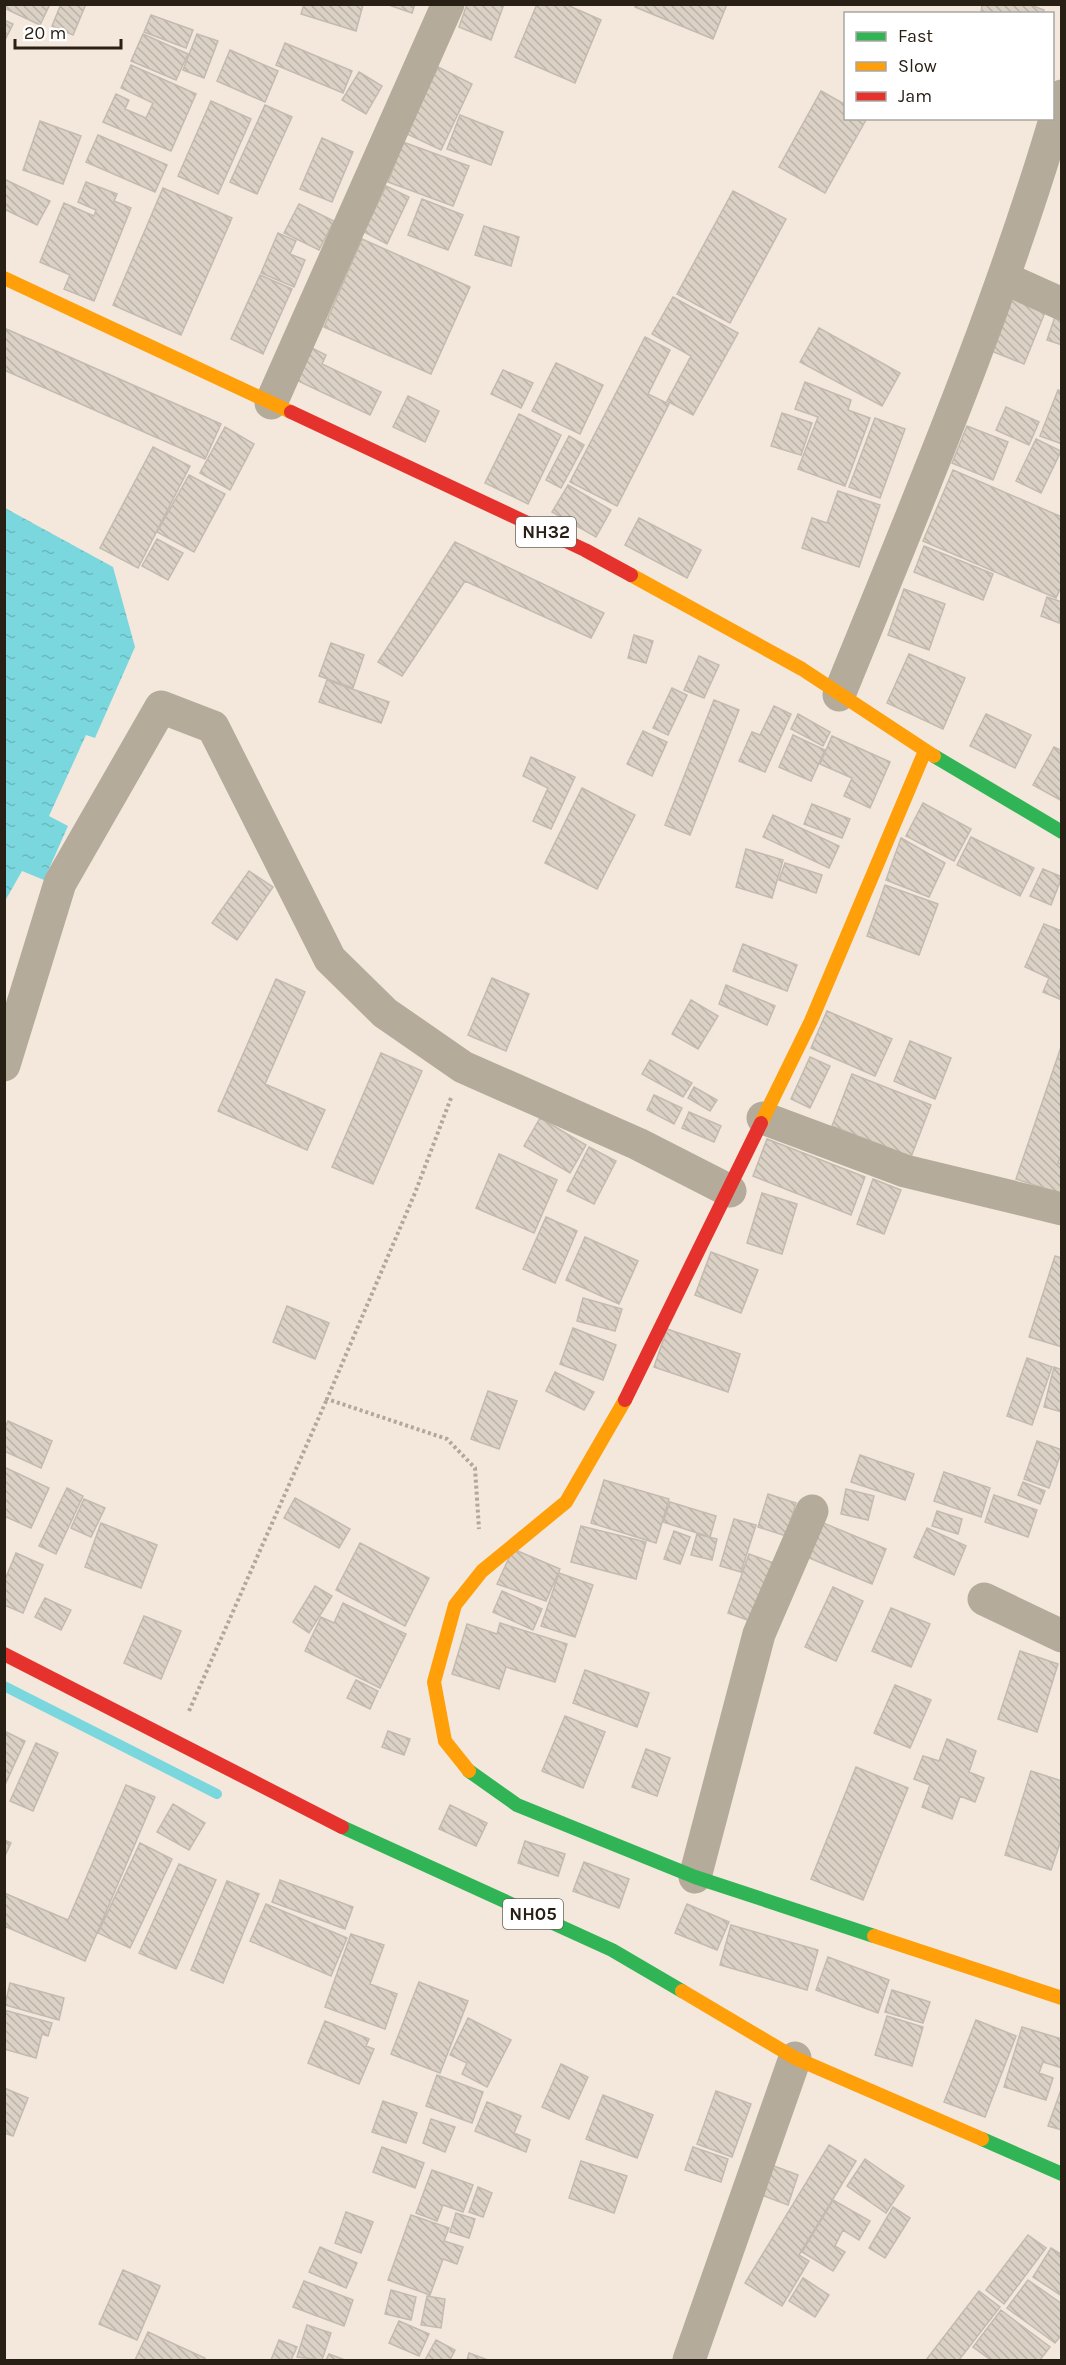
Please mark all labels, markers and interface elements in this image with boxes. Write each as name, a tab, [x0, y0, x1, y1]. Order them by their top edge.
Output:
scale bar	[15, 12, 122, 50]
legend	[844, 12, 1054, 120]
text: 20 m	[24, 22, 66, 44]
text: Fast	[898, 25, 933, 47]
text: Slow	[898, 55, 937, 77]
text: Jam	[898, 85, 932, 107]
road number: NH32	[516, 517, 576, 547]
road number: NH05	[503, 1899, 563, 1929]

